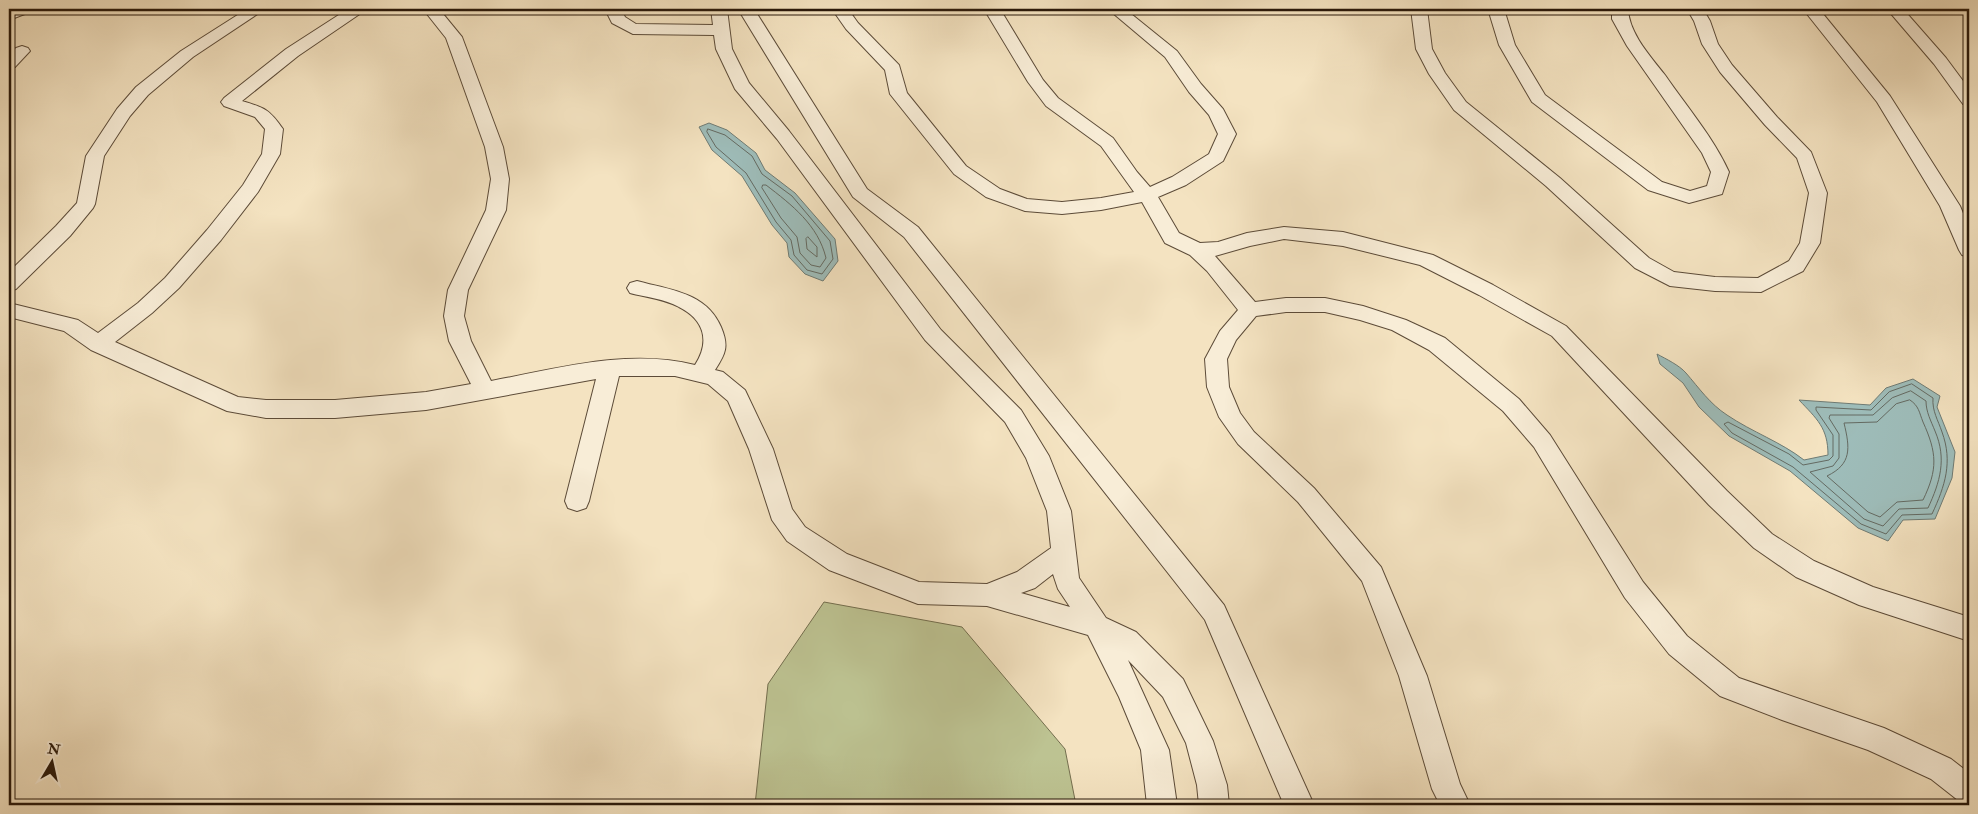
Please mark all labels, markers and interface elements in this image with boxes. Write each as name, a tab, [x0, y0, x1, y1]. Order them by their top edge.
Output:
north arrow	[28, 736, 78, 786]
text: N	[45, 740, 62, 759]

